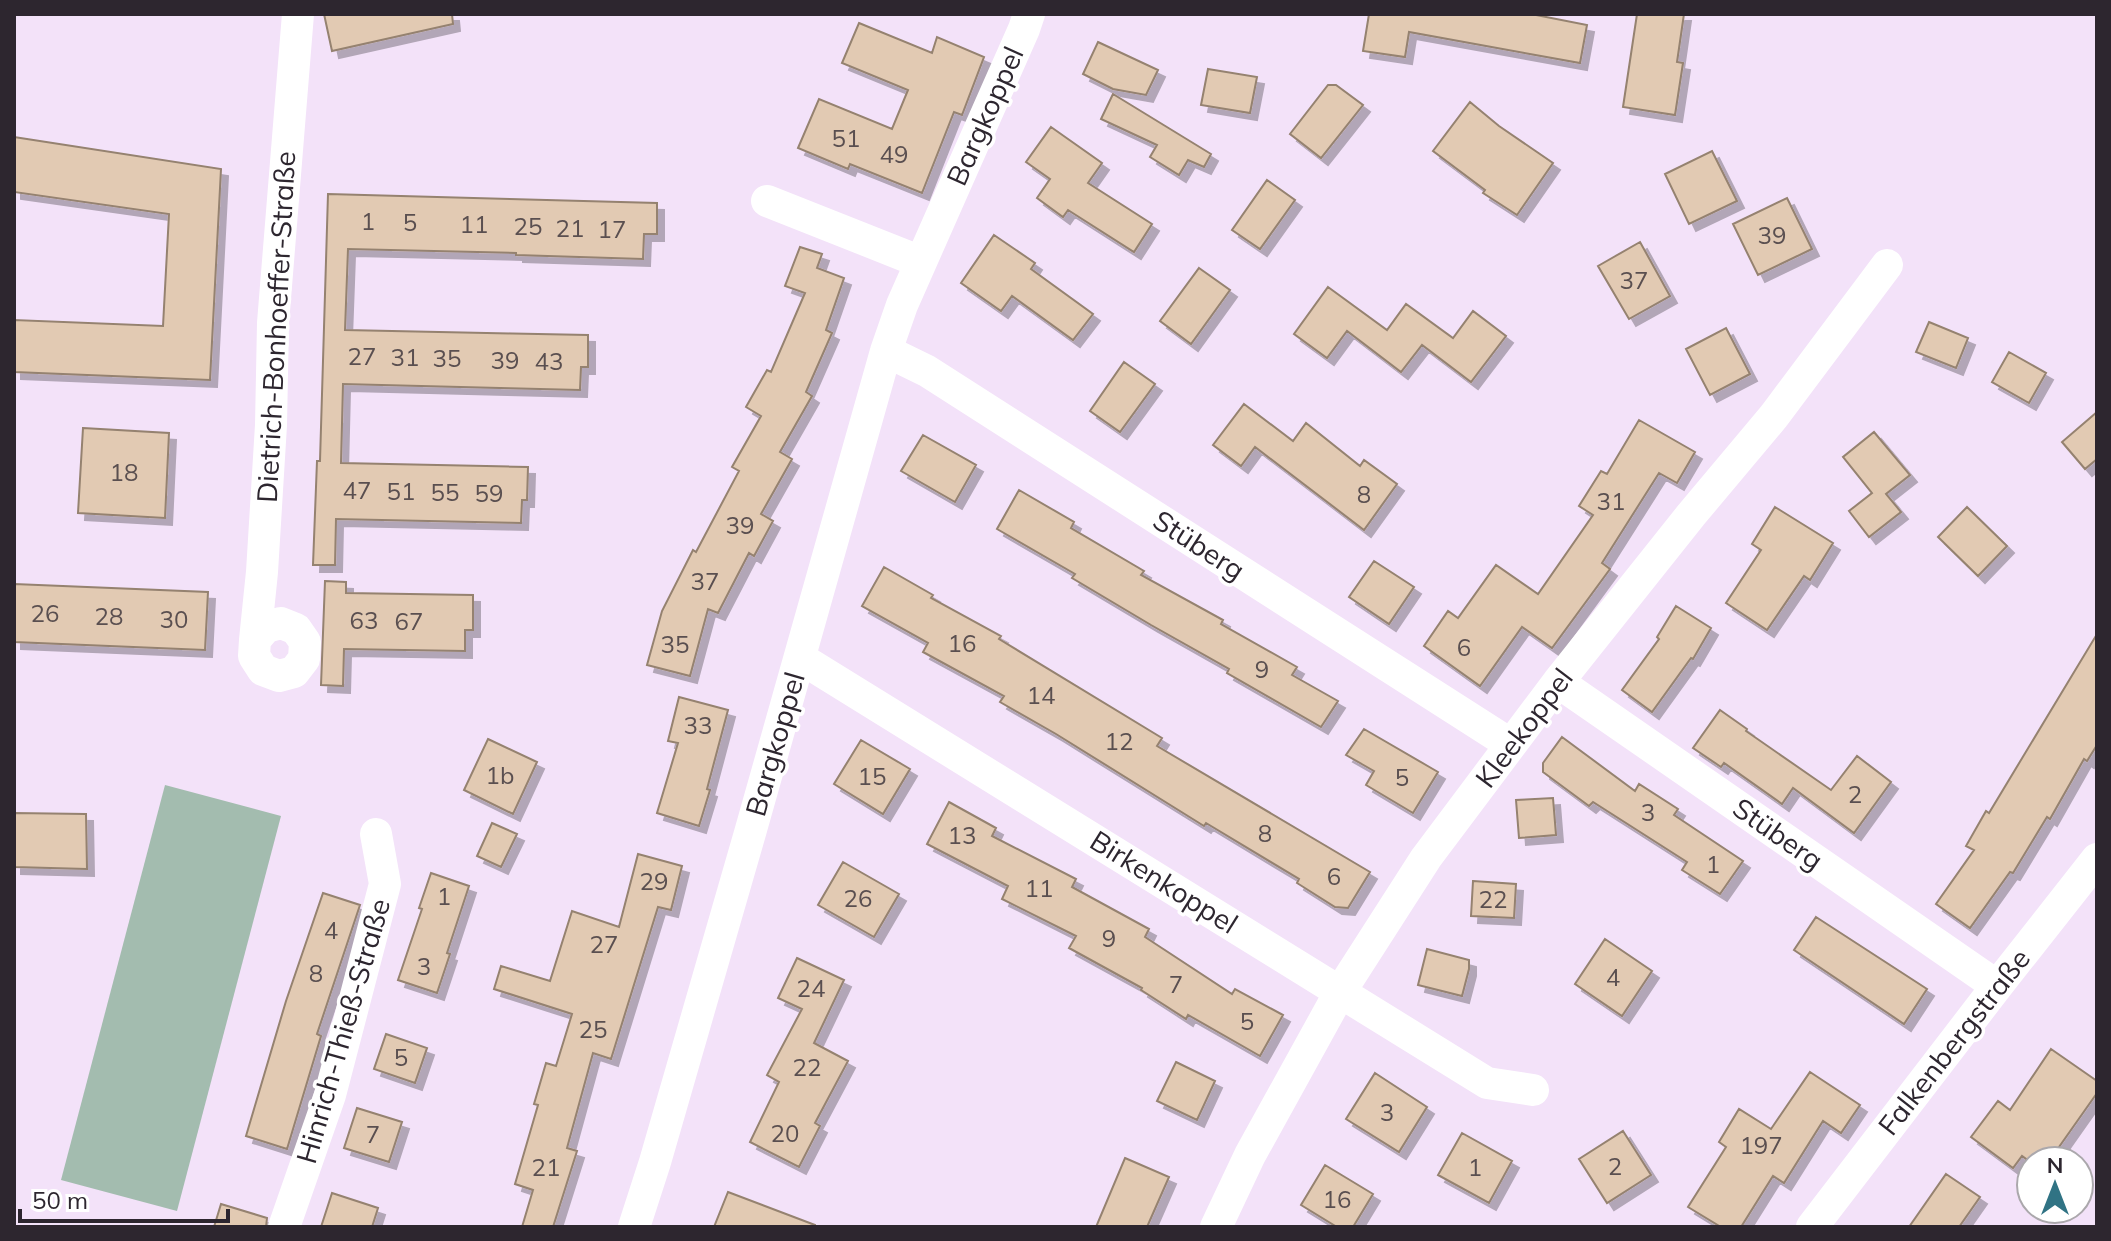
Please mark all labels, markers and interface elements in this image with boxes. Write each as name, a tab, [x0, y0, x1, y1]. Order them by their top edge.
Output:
street label: Bargkoppel	[938, 41, 1031, 191]
house number: 51	[832, 123, 860, 153]
house number: 49	[880, 139, 908, 169]
street label: Dietrich-Bonhoeffer-Straße	[249, 150, 302, 504]
house number: 1	[361, 206, 375, 236]
house number: 5	[403, 207, 417, 237]
house number: 11	[460, 209, 488, 239]
house number: 25	[514, 211, 542, 241]
house number: 21	[556, 213, 584, 243]
house number: 17	[598, 214, 626, 244]
house number: 39	[1758, 220, 1786, 250]
house number: 37	[1620, 265, 1648, 295]
house number: 27	[348, 341, 376, 371]
house number: 31	[391, 342, 419, 372]
house number: 35	[433, 343, 461, 373]
house number: 39	[491, 345, 519, 375]
house number: 43	[535, 346, 563, 376]
house number: 18	[110, 457, 138, 487]
house number: 47	[343, 475, 371, 505]
house number: 51	[387, 476, 415, 506]
house number: 55	[431, 477, 459, 507]
house number: 59	[475, 478, 503, 508]
house number: 8	[1357, 479, 1371, 509]
house number: 31	[1597, 486, 1625, 516]
street label: Stüberg	[1147, 502, 1252, 587]
house number: 39	[726, 510, 754, 540]
house number: 37	[691, 566, 719, 596]
house number: 26	[31, 598, 59, 628]
house number: 28	[95, 601, 123, 631]
house number: 30	[160, 604, 188, 634]
house number: 63	[350, 605, 378, 635]
house number: 67	[395, 606, 423, 636]
house number: 16	[948, 628, 976, 658]
house number: 35	[661, 629, 689, 659]
house number: 6	[1457, 632, 1471, 662]
house number: 9	[1255, 654, 1269, 684]
street label: Kleekoppel	[1467, 661, 1580, 794]
street label: Bargkoppel	[737, 668, 812, 820]
house number: 14	[1027, 680, 1055, 710]
house number: 33	[684, 710, 712, 740]
house number: 12	[1105, 726, 1133, 756]
house number: 1b	[486, 760, 514, 790]
house number: 15	[858, 761, 886, 791]
house number: 5	[1395, 762, 1409, 792]
house number: 2	[1848, 779, 1862, 809]
street label: Stüberg	[1726, 790, 1830, 877]
house number: 3	[1641, 797, 1655, 827]
house number: 8	[1258, 818, 1272, 848]
house number: 13	[948, 820, 976, 850]
street label: Birkenkoppel	[1084, 822, 1244, 941]
house number: 1	[1706, 849, 1720, 879]
house number: 6	[1327, 861, 1341, 891]
house number: 29	[640, 866, 668, 896]
house number: 11	[1025, 873, 1053, 903]
house number: 1	[437, 881, 451, 911]
house number: 26	[844, 883, 872, 913]
house number: 22	[1479, 884, 1507, 914]
street label: Hinrich-Thieß-Straße	[288, 894, 397, 1167]
house number: 4	[324, 915, 338, 945]
house number: 9	[1102, 923, 1116, 953]
house number: 27	[590, 929, 618, 959]
street label: Falkenbergstraße	[1870, 942, 2037, 1142]
house number: 3	[417, 951, 431, 981]
house number: 8	[309, 958, 323, 988]
house number: 4	[1606, 962, 1620, 992]
house number: 7	[1169, 969, 1183, 999]
house number: 24	[797, 973, 825, 1003]
house number: 5	[1240, 1006, 1254, 1036]
house number: 25	[579, 1014, 607, 1044]
house number: 5	[394, 1042, 408, 1072]
house number: 22	[793, 1052, 821, 1082]
house number: 3	[1380, 1097, 1394, 1127]
house number: 20	[771, 1118, 799, 1148]
house number: 7	[366, 1119, 380, 1149]
house number: 197	[1739, 1130, 1783, 1160]
north arrow	[2015, 1145, 2095, 1225]
house number: 2	[1608, 1151, 1622, 1181]
text: N	[2047, 1151, 2063, 1179]
house number: 21	[532, 1152, 560, 1182]
house number: 1	[1468, 1152, 1482, 1182]
scale bar	[20, 1173, 228, 1223]
house number: 16	[1323, 1184, 1351, 1214]
text: 50 m	[32, 1185, 88, 1215]

